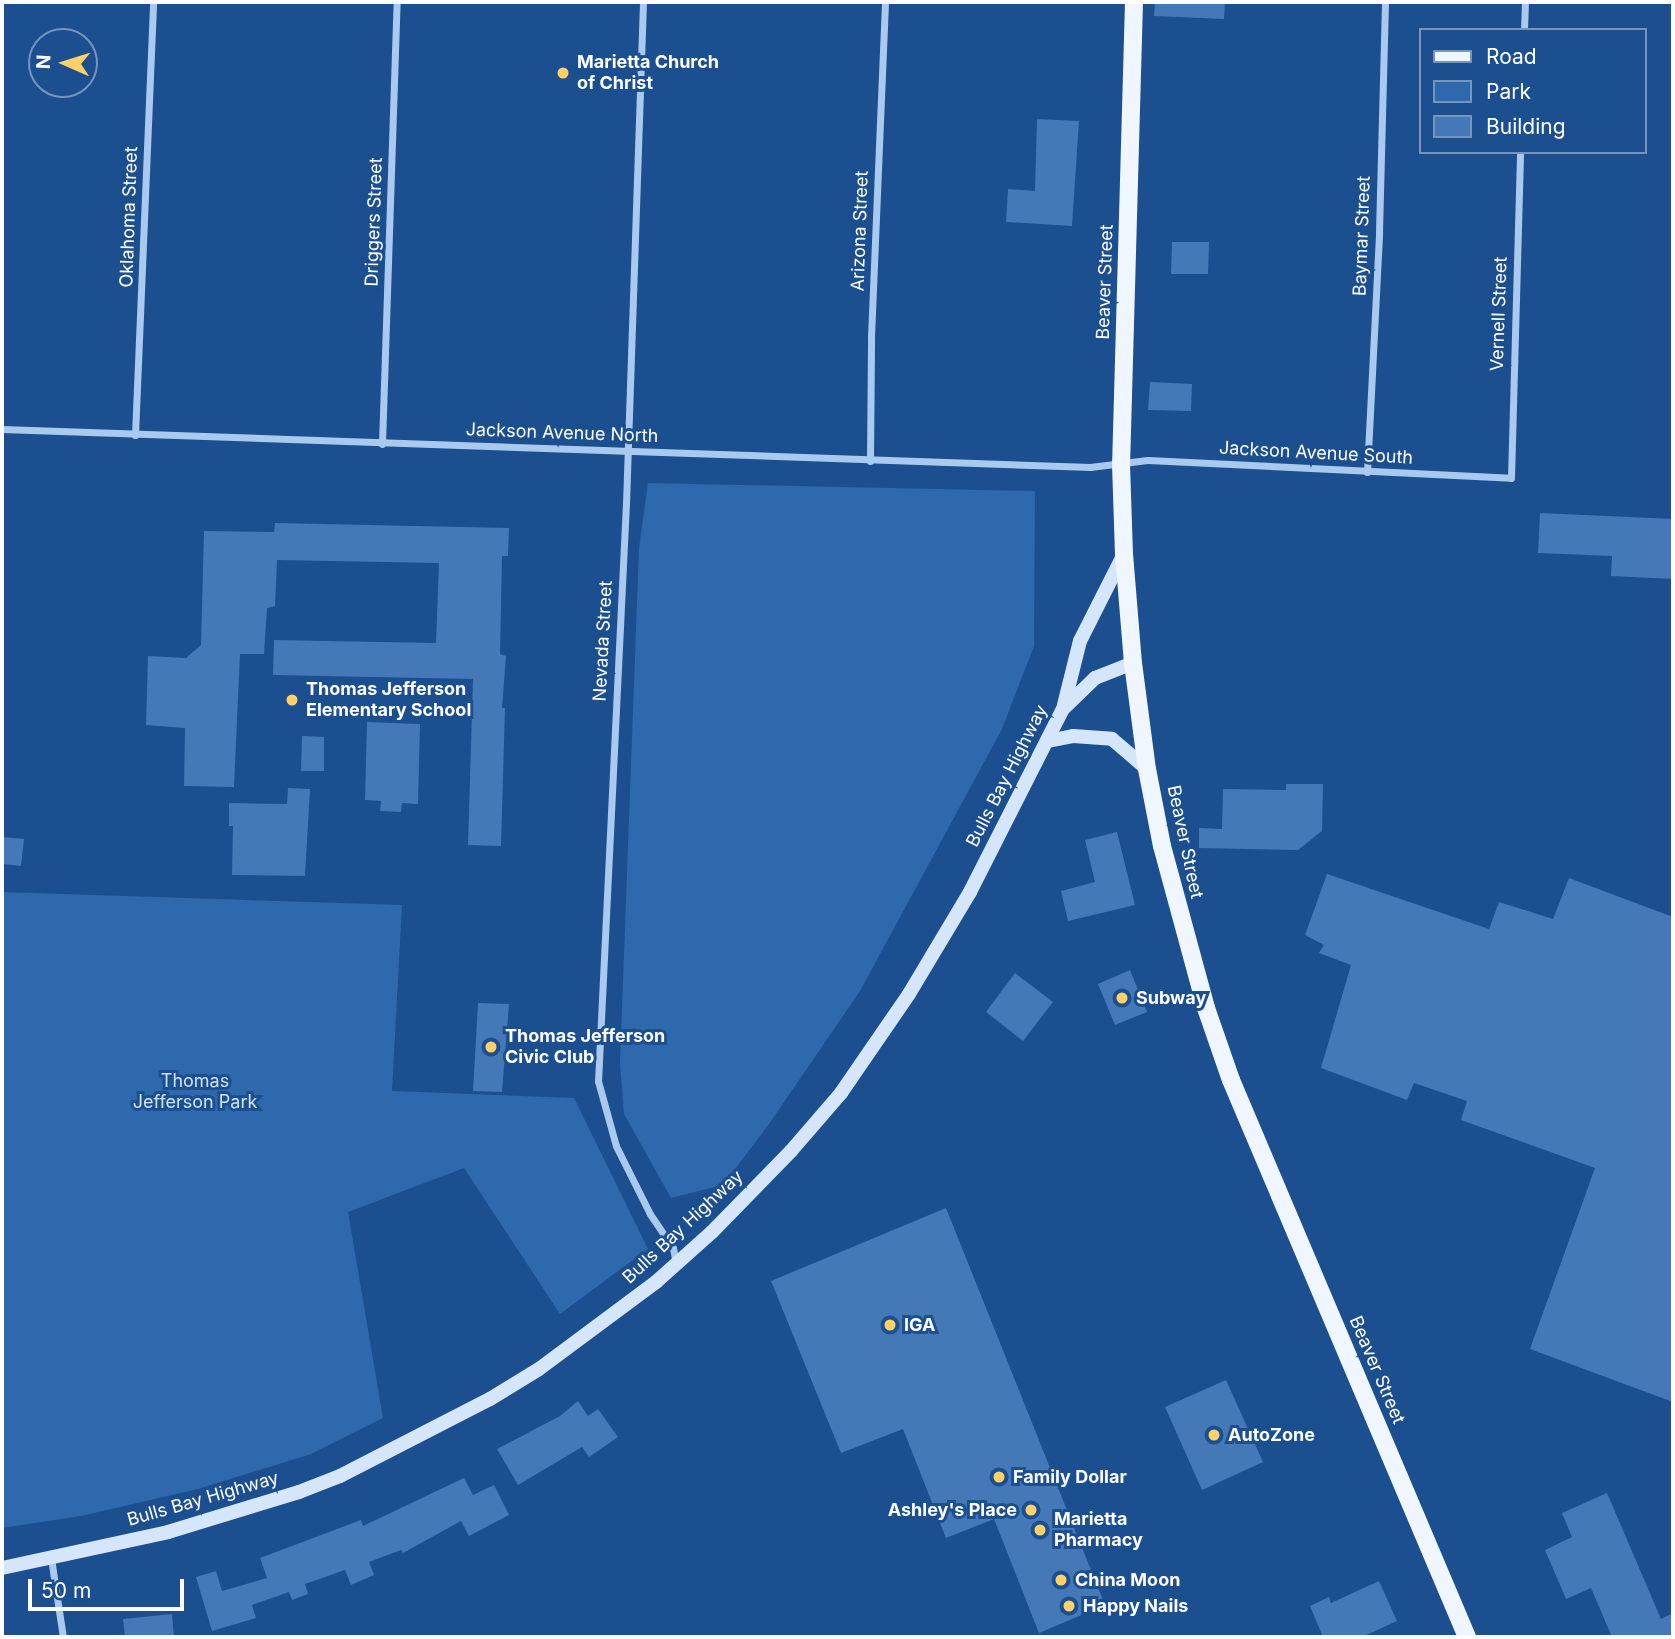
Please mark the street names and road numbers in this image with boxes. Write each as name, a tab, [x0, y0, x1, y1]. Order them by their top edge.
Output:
street label: Oklahoma Street	[116, 146, 142, 288]
street label: Driggers Street	[361, 157, 387, 287]
street label: Arizona Street	[847, 170, 873, 292]
street label: Baymar Street	[1349, 176, 1375, 296]
street label: Beaver Street	[1092, 224, 1118, 340]
street label: Vernell Street	[1486, 256, 1512, 372]
street label: Jackson Avenue North	[465, 419, 659, 447]
street label: Jackson Avenue South	[1218, 437, 1414, 469]
street label: Nevada Street	[589, 580, 617, 702]
street label: Bulls Bay Highway	[962, 701, 1052, 851]
street label: Beaver Street	[1162, 783, 1208, 901]
street label: Bulls Bay Highway	[618, 1166, 748, 1288]
street label: Beaver Street	[1345, 1313, 1409, 1427]
street label: Bulls Bay Highway	[125, 1467, 281, 1531]

